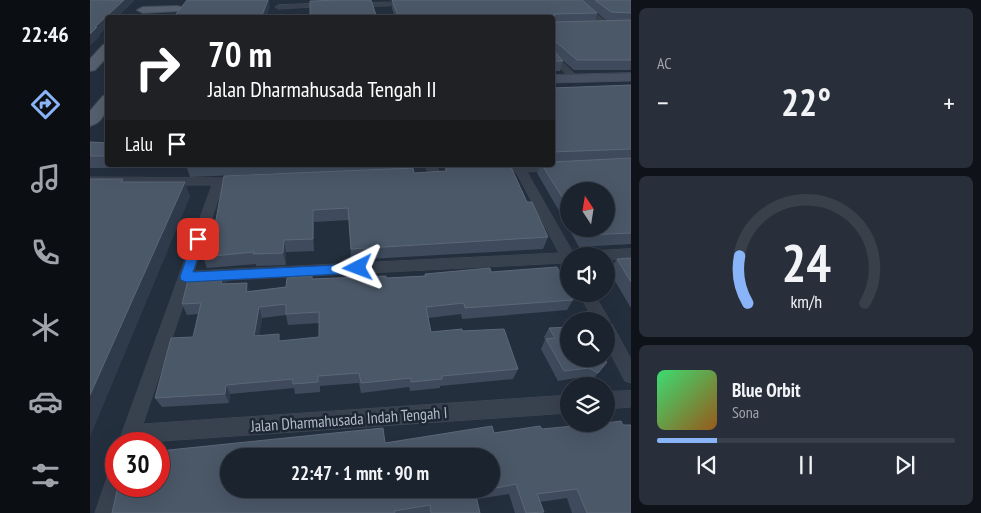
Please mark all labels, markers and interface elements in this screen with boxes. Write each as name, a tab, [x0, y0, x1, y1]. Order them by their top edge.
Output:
text: 22:46	[21, 20, 69, 48]
text: 70 m	[208, 31, 272, 77]
icon: right	[125, 35, 190, 100]
text: AC	[657, 53, 672, 73]
text: Jalan Dharmahusada Tengah II	[208, 75, 437, 103]
text: 22°	[781, 77, 831, 126]
text: −	[657, 84, 669, 121]
text: +	[943, 84, 955, 121]
icon: directions	[28, 87, 63, 122]
icon: arrive	[163, 130, 191, 158]
text: Lalu	[125, 132, 153, 156]
icon: music	[28, 161, 63, 196]
north arrow	[560, 182, 615, 238]
map controls	[560, 182, 615, 432]
pin	[177, 218, 219, 260]
icon: arrive	[184, 225, 212, 253]
text: 24	[781, 229, 831, 296]
icon: phone	[28, 235, 63, 270]
position arrow	[331, 241, 383, 293]
button: sound	[560, 247, 615, 302]
text: km/h	[790, 290, 822, 313]
icon: climate	[28, 310, 63, 345]
button: search	[560, 312, 615, 367]
button: layers	[560, 377, 615, 432]
text: Blue Orbit	[732, 378, 801, 402]
icon: car	[28, 384, 63, 419]
street label: Jalan Dharmahusada Indah Tengah I	[249, 402, 448, 436]
text: Sona	[732, 402, 759, 422]
speed limit sign: 30	[105, 432, 170, 497]
icon: previous	[693, 451, 721, 479]
icon: pause	[792, 451, 820, 479]
icon: next	[891, 451, 919, 479]
icon: filters	[28, 458, 63, 493]
text: 22:47 · 1 mnt · 90 m	[291, 461, 429, 485]

